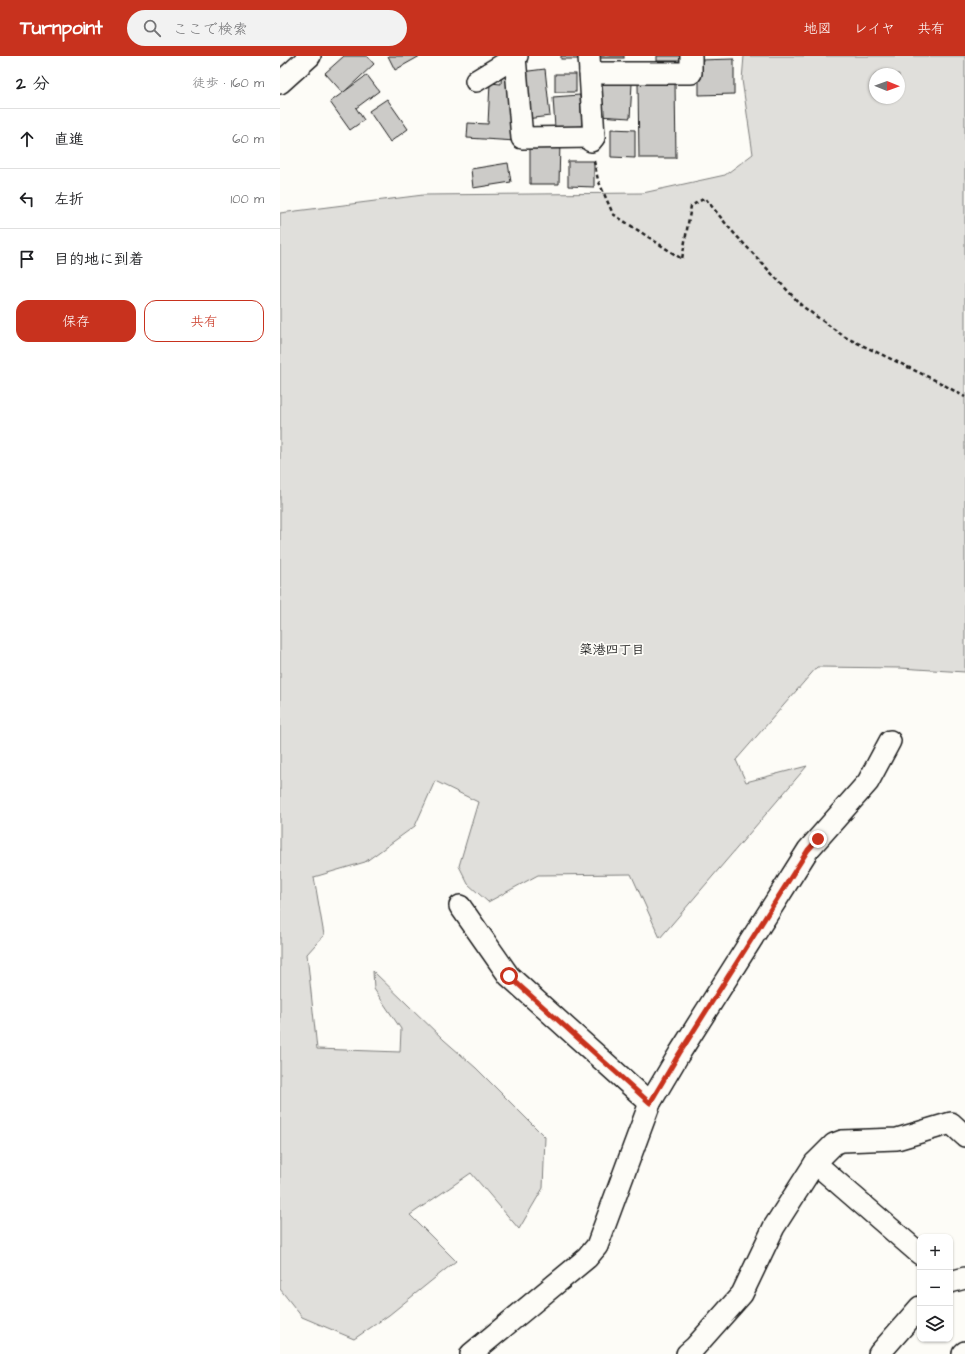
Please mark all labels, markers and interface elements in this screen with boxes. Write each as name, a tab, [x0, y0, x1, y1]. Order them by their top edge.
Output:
search box	[127, 10, 407, 46]
text: Turnpoint	[20, 15, 103, 42]
icon: search	[141, 17, 163, 39]
text: ここで検索	[173, 19, 248, 40]
text: 地図	[804, 19, 832, 39]
text: レイヤ	[854, 19, 895, 39]
text: 共有	[917, 19, 945, 39]
north arrow	[869, 68, 905, 104]
text: 2 分	[16, 72, 50, 96]
text: 徒歩 · 160 m	[192, 74, 264, 92]
icon: ahead	[16, 128, 38, 150]
text: 直進	[54, 129, 84, 150]
text: 60 m	[232, 130, 264, 148]
icon: left	[16, 188, 38, 210]
text: 左折	[54, 189, 84, 210]
text: 100 m	[231, 190, 264, 208]
icon: arrive	[16, 248, 38, 270]
text: 目的地に到着	[54, 249, 144, 270]
button: 保存	[16, 300, 136, 342]
button: 共有	[144, 300, 264, 342]
district label: 築港四丁目	[579, 641, 645, 659]
route end	[809, 830, 827, 848]
route start	[500, 967, 518, 985]
map controls	[917, 1234, 953, 1342]
button: +	[917, 1234, 953, 1270]
button: −	[917, 1270, 953, 1306]
button: layers	[917, 1306, 953, 1342]

